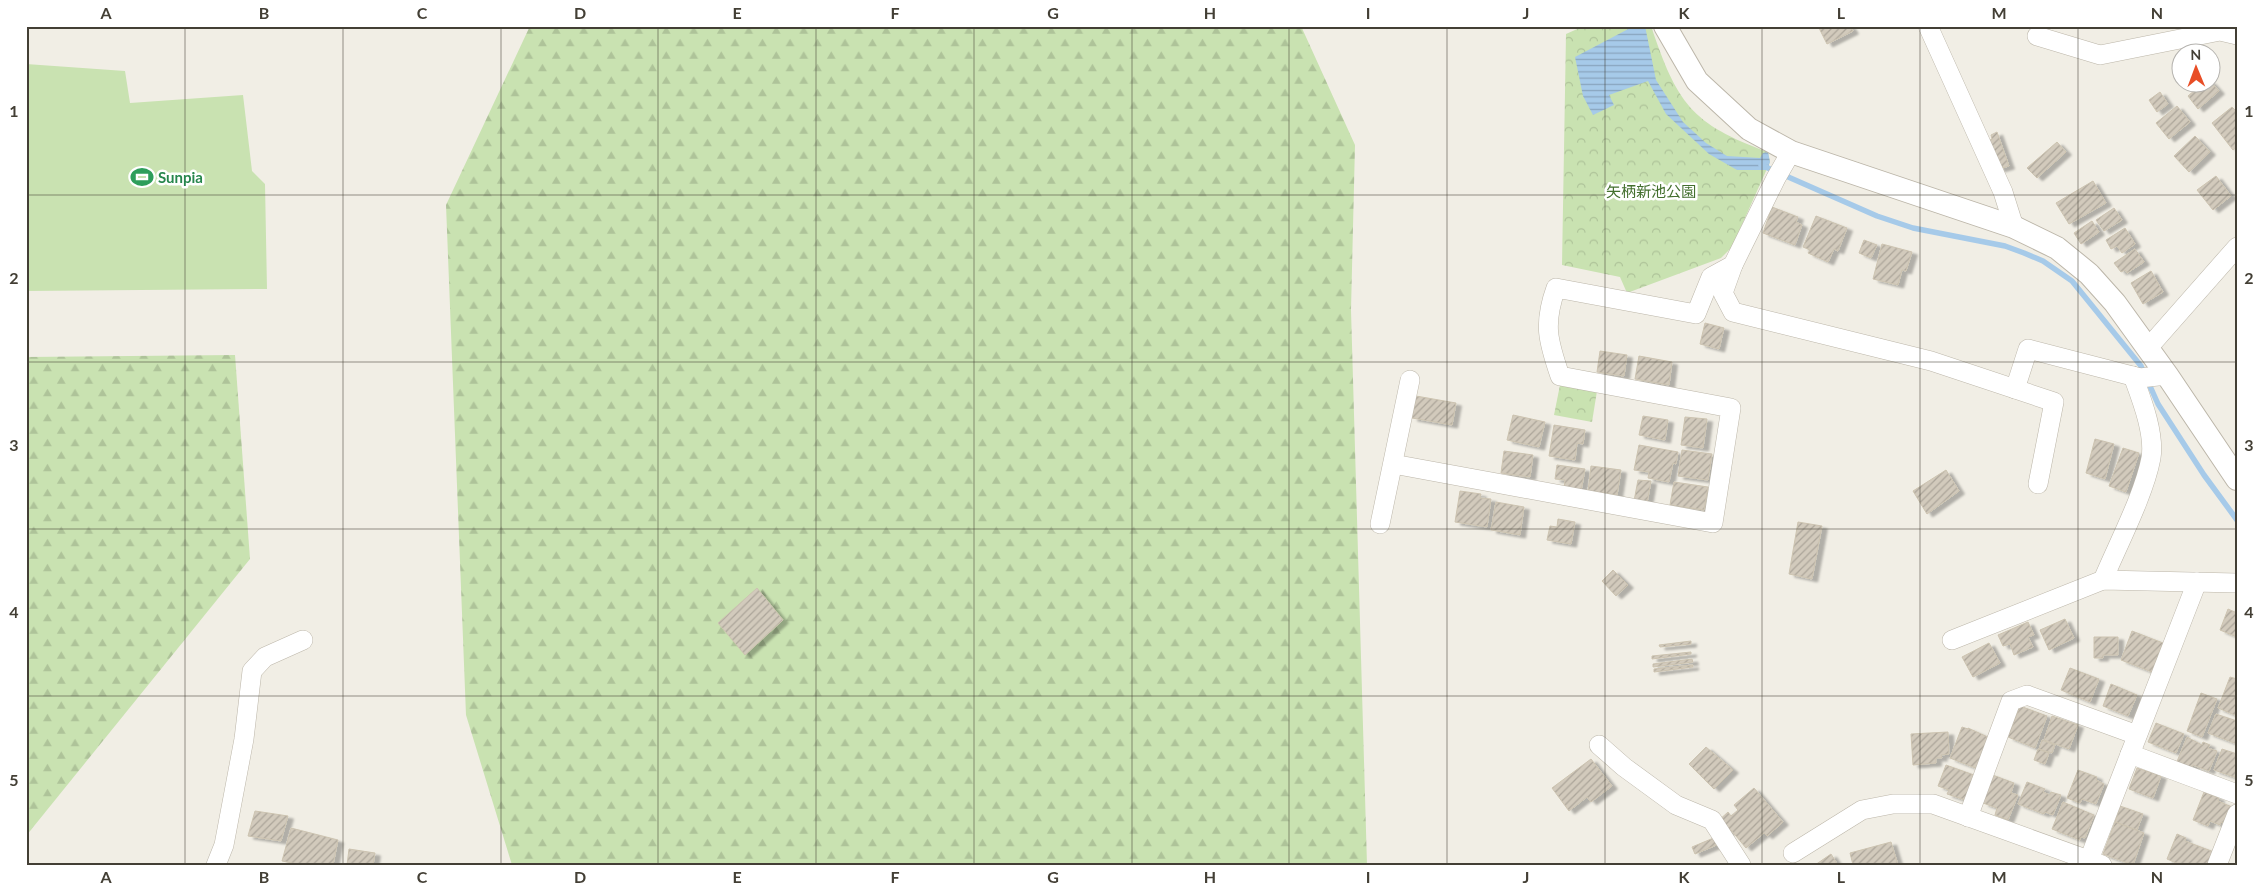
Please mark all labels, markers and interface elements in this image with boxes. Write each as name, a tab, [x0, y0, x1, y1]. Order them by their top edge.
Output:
text: A	[99, 3, 112, 22]
text: B	[259, 3, 269, 22]
text: C	[417, 3, 428, 22]
text: D	[574, 3, 586, 22]
text: E	[732, 3, 742, 22]
text: F	[890, 3, 900, 22]
text: G	[1047, 3, 1059, 22]
text: H	[1204, 3, 1216, 22]
text: I	[1366, 3, 1370, 22]
text: J	[1523, 3, 1529, 22]
text: K	[1679, 3, 1691, 22]
text: L	[1837, 3, 1846, 22]
text: M	[1991, 3, 2007, 22]
text: N	[2151, 3, 2163, 22]
north arrow	[2170, 42, 2220, 92]
text: N	[2190, 46, 2201, 63]
text: 1	[9, 101, 19, 120]
text: 1	[2244, 101, 2254, 120]
sports icon: Sunpia	[129, 164, 155, 190]
place label: Sunpia	[158, 168, 203, 186]
park label: 矢柄新池公園	[1606, 182, 1696, 200]
text: 2	[9, 268, 19, 287]
text: 2	[2244, 268, 2254, 287]
text: 3	[9, 435, 19, 454]
text: 3	[2244, 435, 2254, 454]
text: 4	[9, 602, 19, 621]
text: 4	[2244, 602, 2254, 621]
text: 5	[9, 770, 19, 789]
text: 5	[2244, 770, 2254, 789]
text: A	[99, 867, 112, 886]
text: B	[259, 867, 269, 886]
text: C	[417, 867, 428, 886]
text: D	[574, 867, 586, 886]
text: E	[732, 867, 742, 886]
text: F	[890, 867, 900, 886]
text: G	[1047, 867, 1059, 886]
text: H	[1204, 867, 1216, 886]
text: I	[1366, 867, 1370, 886]
text: J	[1523, 867, 1529, 886]
text: K	[1679, 867, 1691, 886]
text: L	[1837, 867, 1846, 886]
text: M	[1991, 867, 2007, 886]
text: N	[2151, 867, 2163, 886]

